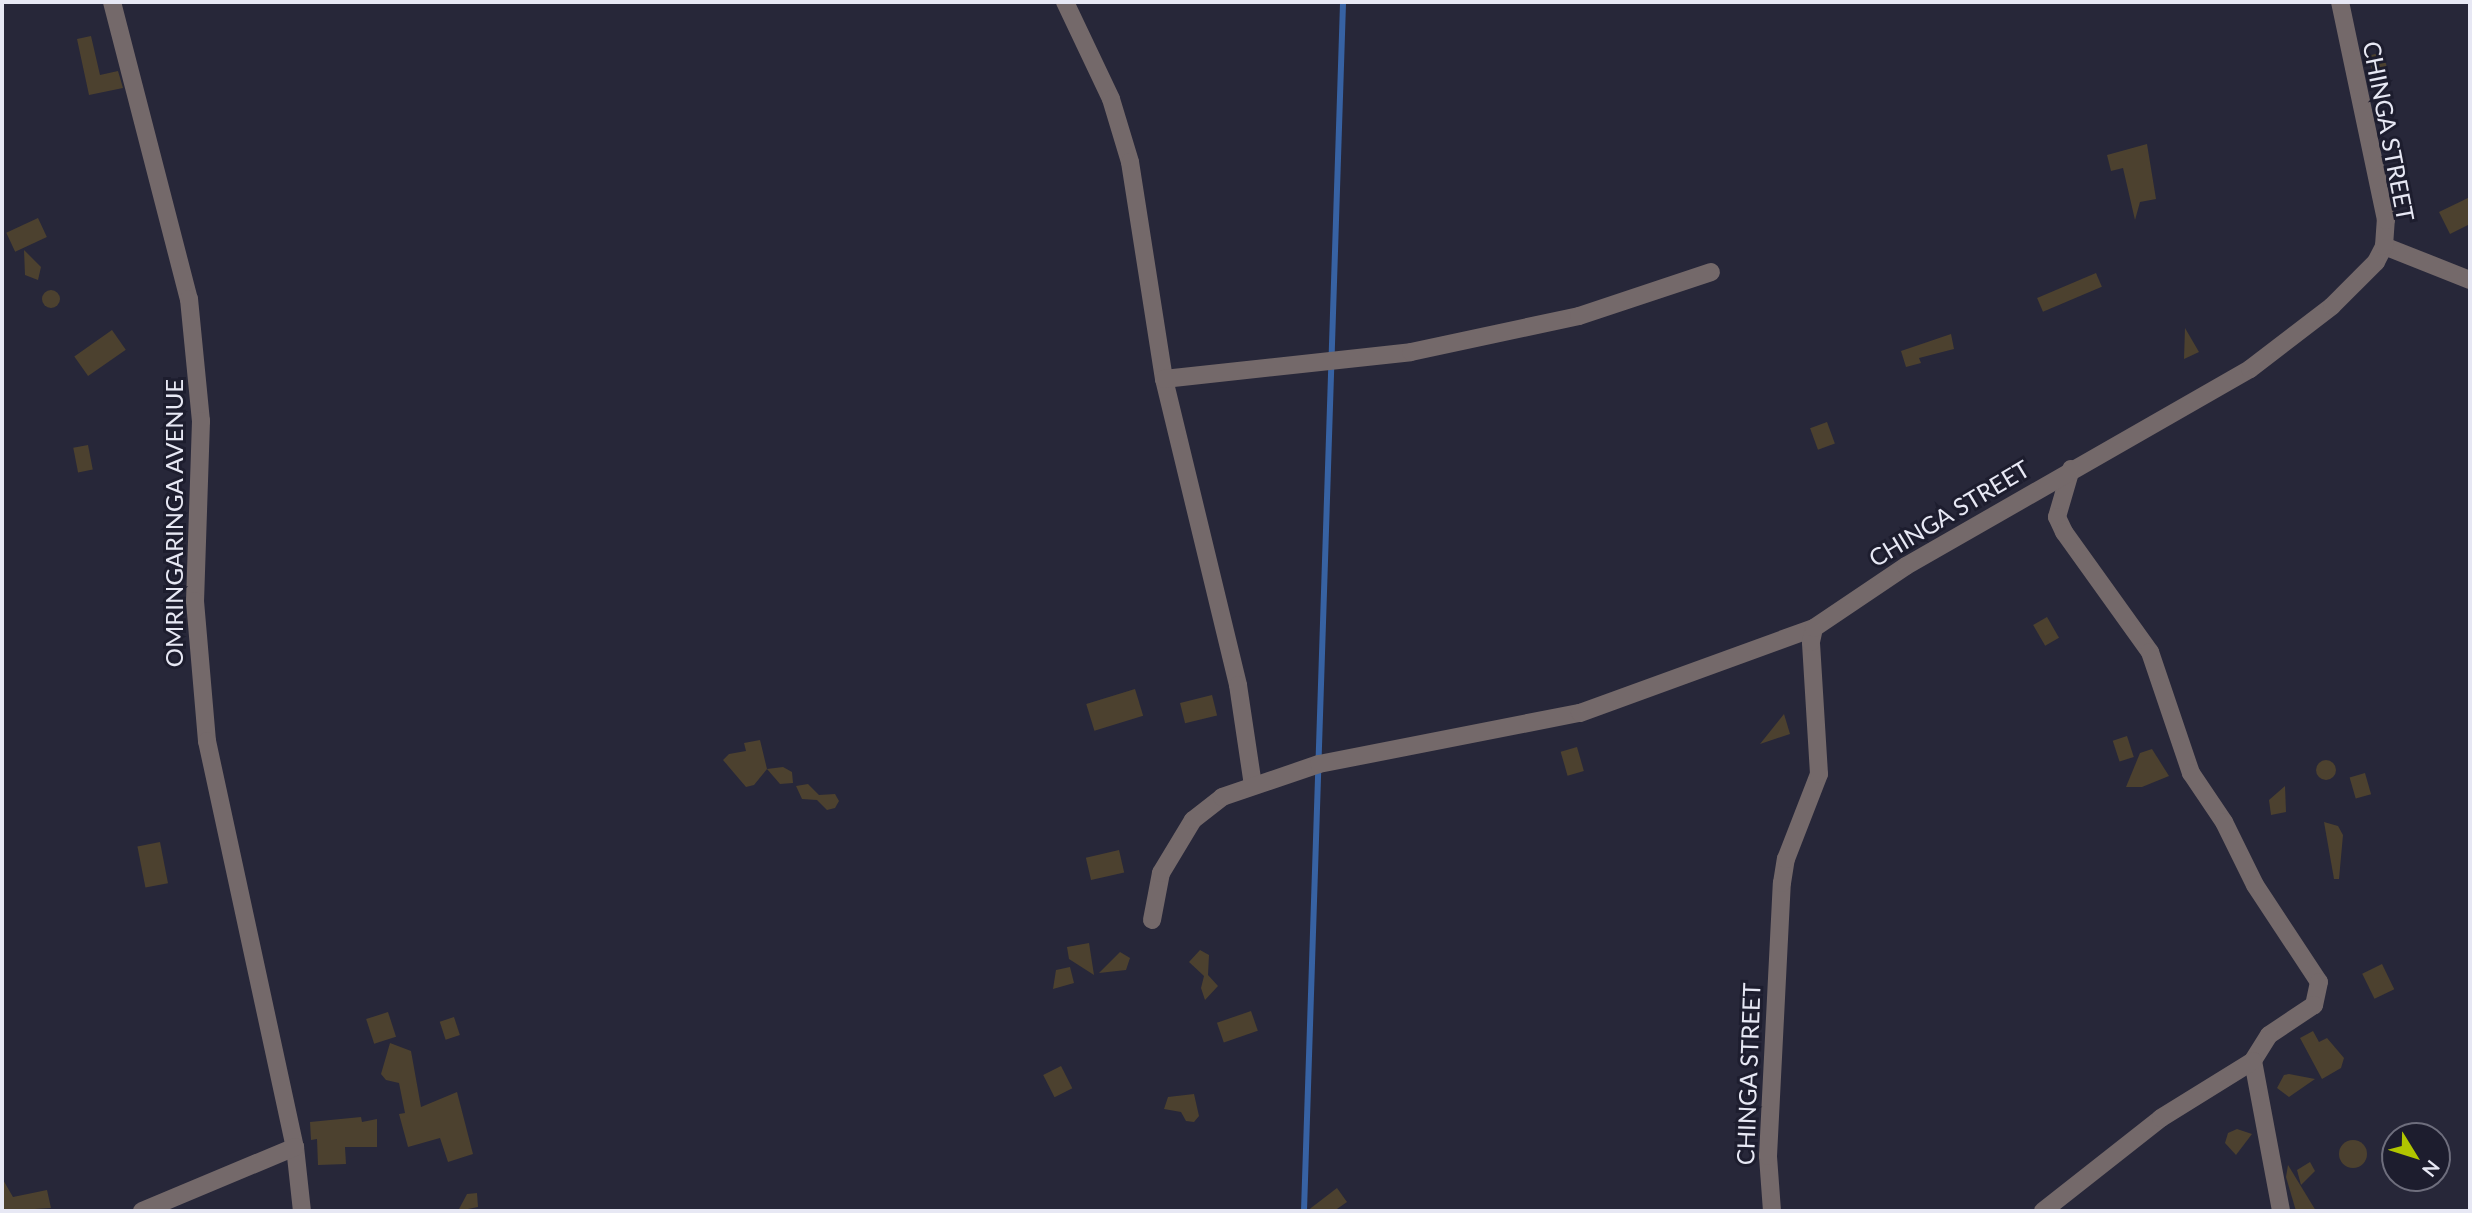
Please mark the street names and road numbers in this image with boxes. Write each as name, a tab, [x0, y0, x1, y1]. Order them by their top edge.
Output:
street label: CHINGA STREET	[2357, 38, 2421, 224]
street label: OMRINGARINGA AVENUE	[160, 378, 188, 668]
street label: CHINGA STREET	[1863, 453, 2035, 573]
street label: CHINGA STREET	[1730, 982, 1766, 1166]

